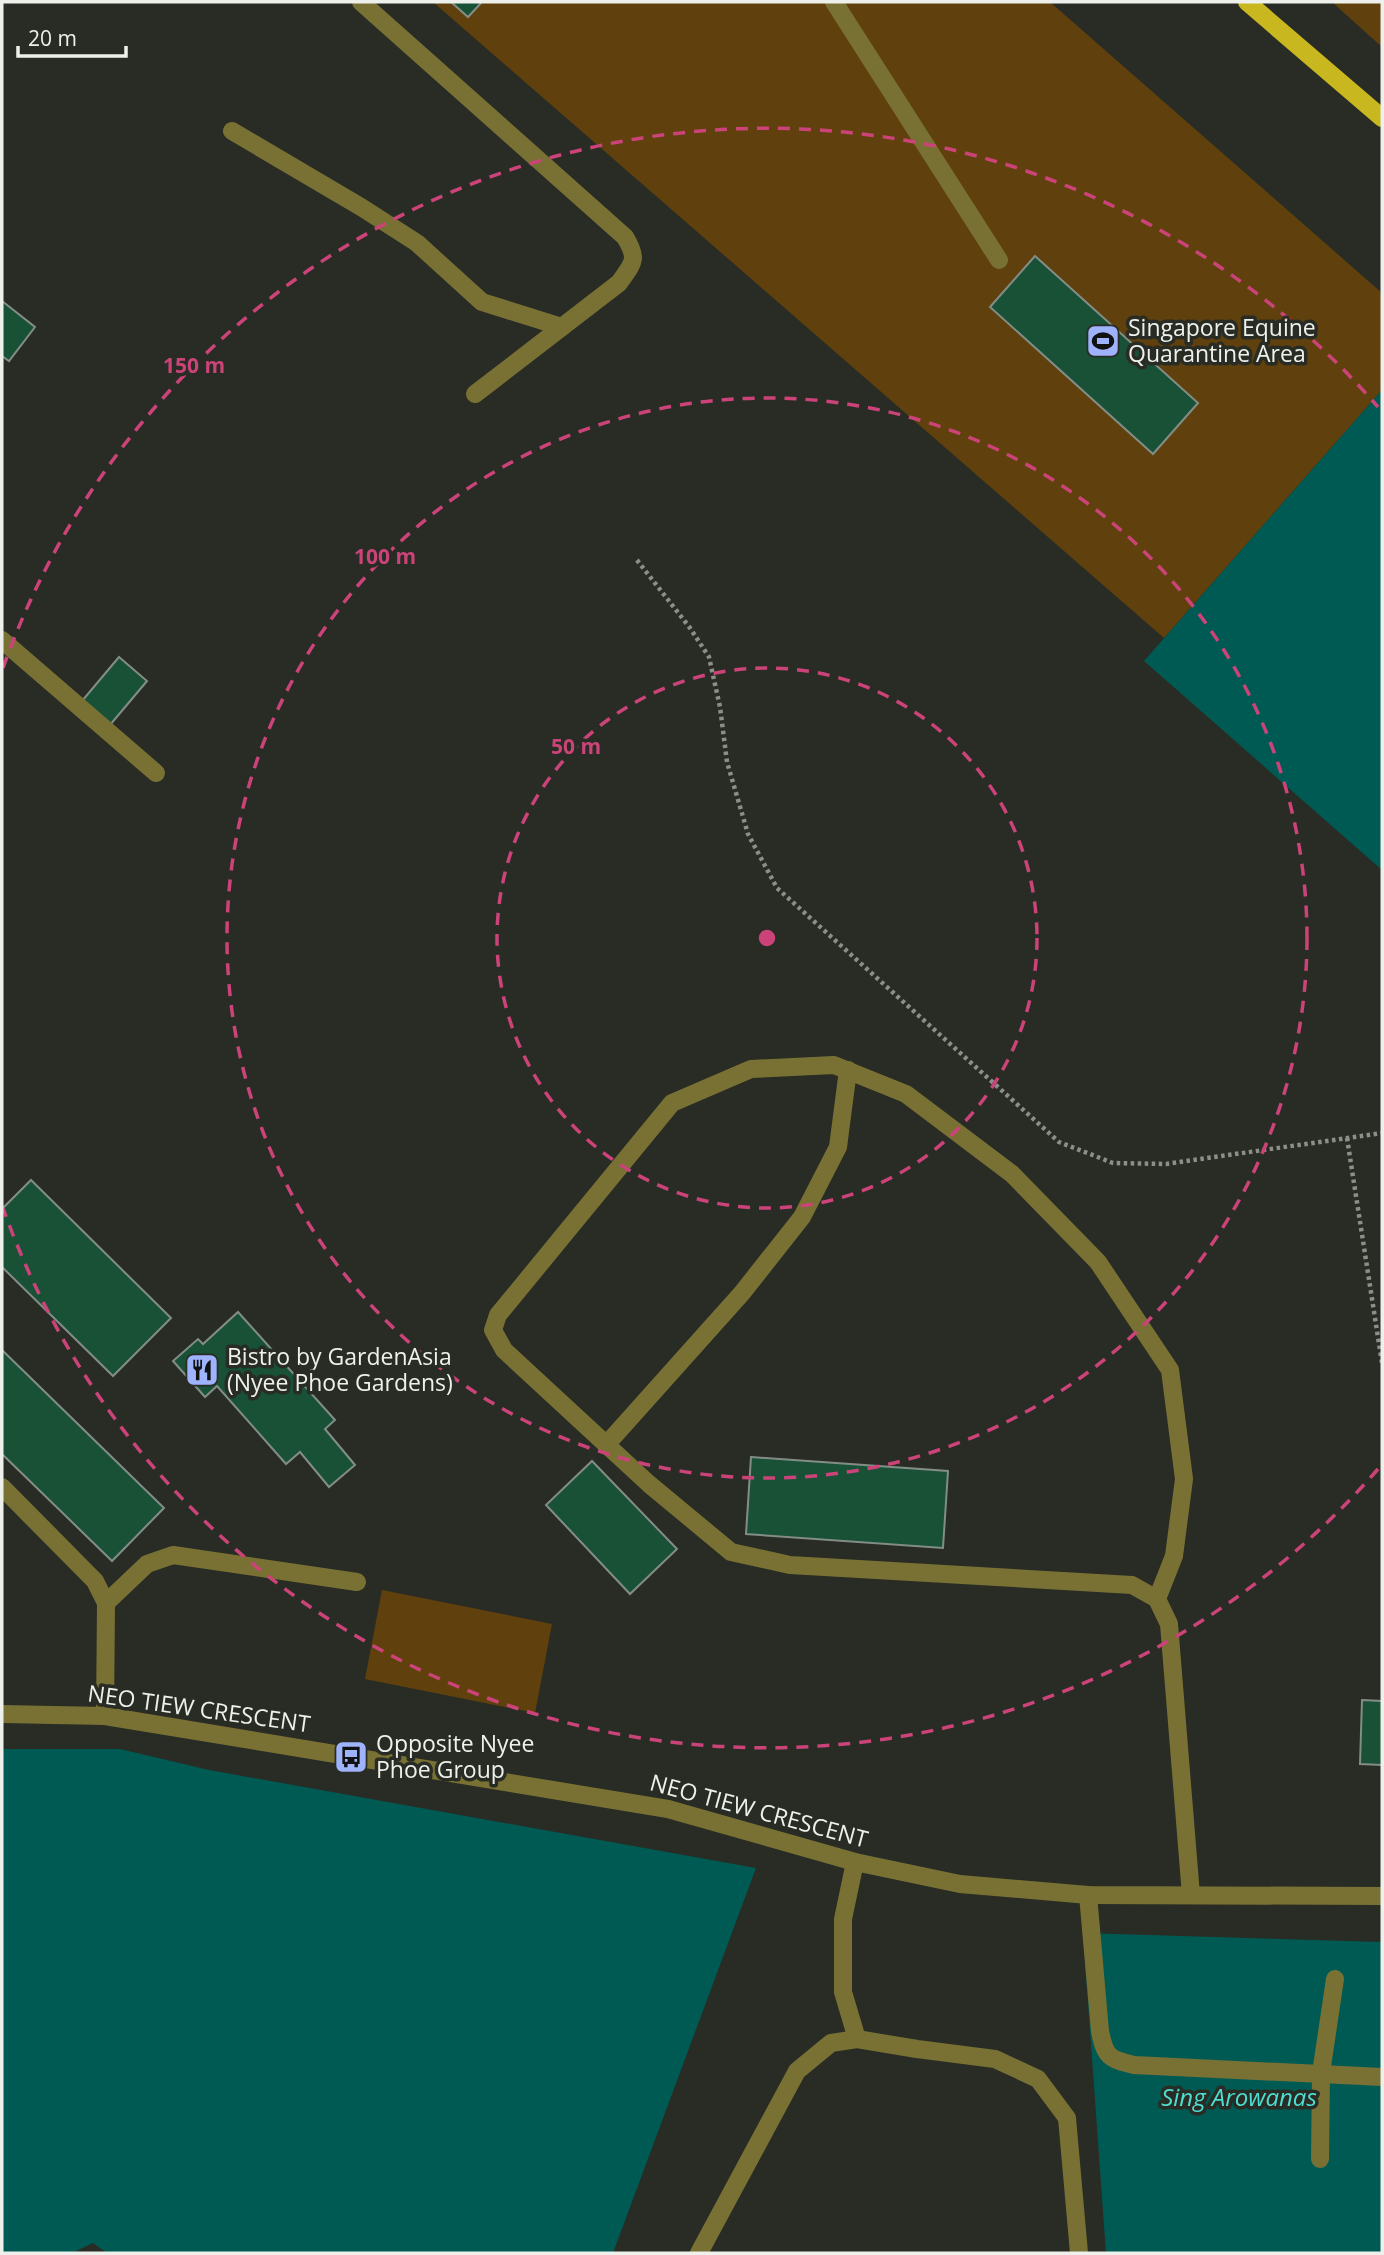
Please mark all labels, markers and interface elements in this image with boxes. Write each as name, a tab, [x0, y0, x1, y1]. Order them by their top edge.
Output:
scale bar	[18, 14, 126, 58]
text: 20 m	[28, 24, 77, 52]
place label: Singapore Equine Quarantine Area	[1128, 311, 1316, 369]
sports icon: Singapore Equine Quarantine Area	[1084, 322, 1122, 360]
text: 150 m	[163, 351, 225, 379]
text: 100 m	[354, 542, 416, 570]
text: 50 m	[551, 732, 601, 760]
centre of rings	[755, 926, 779, 950]
place label: Bistro by GardenAsia (Nyee Phoe Gardens)	[227, 1340, 453, 1398]
restaurant icon: Bistro by GardenAsia (Nyee Phoe Gardens)	[183, 1351, 221, 1389]
street label: NEO TIEW CRESCENT	[86, 1677, 313, 1740]
place label: Opposite Nyee Phoe Group	[376, 1727, 534, 1785]
bus stop icon: Opposite Nyee Phoe Group	[332, 1738, 370, 1776]
street label: NEO TIEW CRESCENT	[647, 1766, 872, 1855]
water label: Sing Arowanas	[1161, 2080, 1317, 2113]

